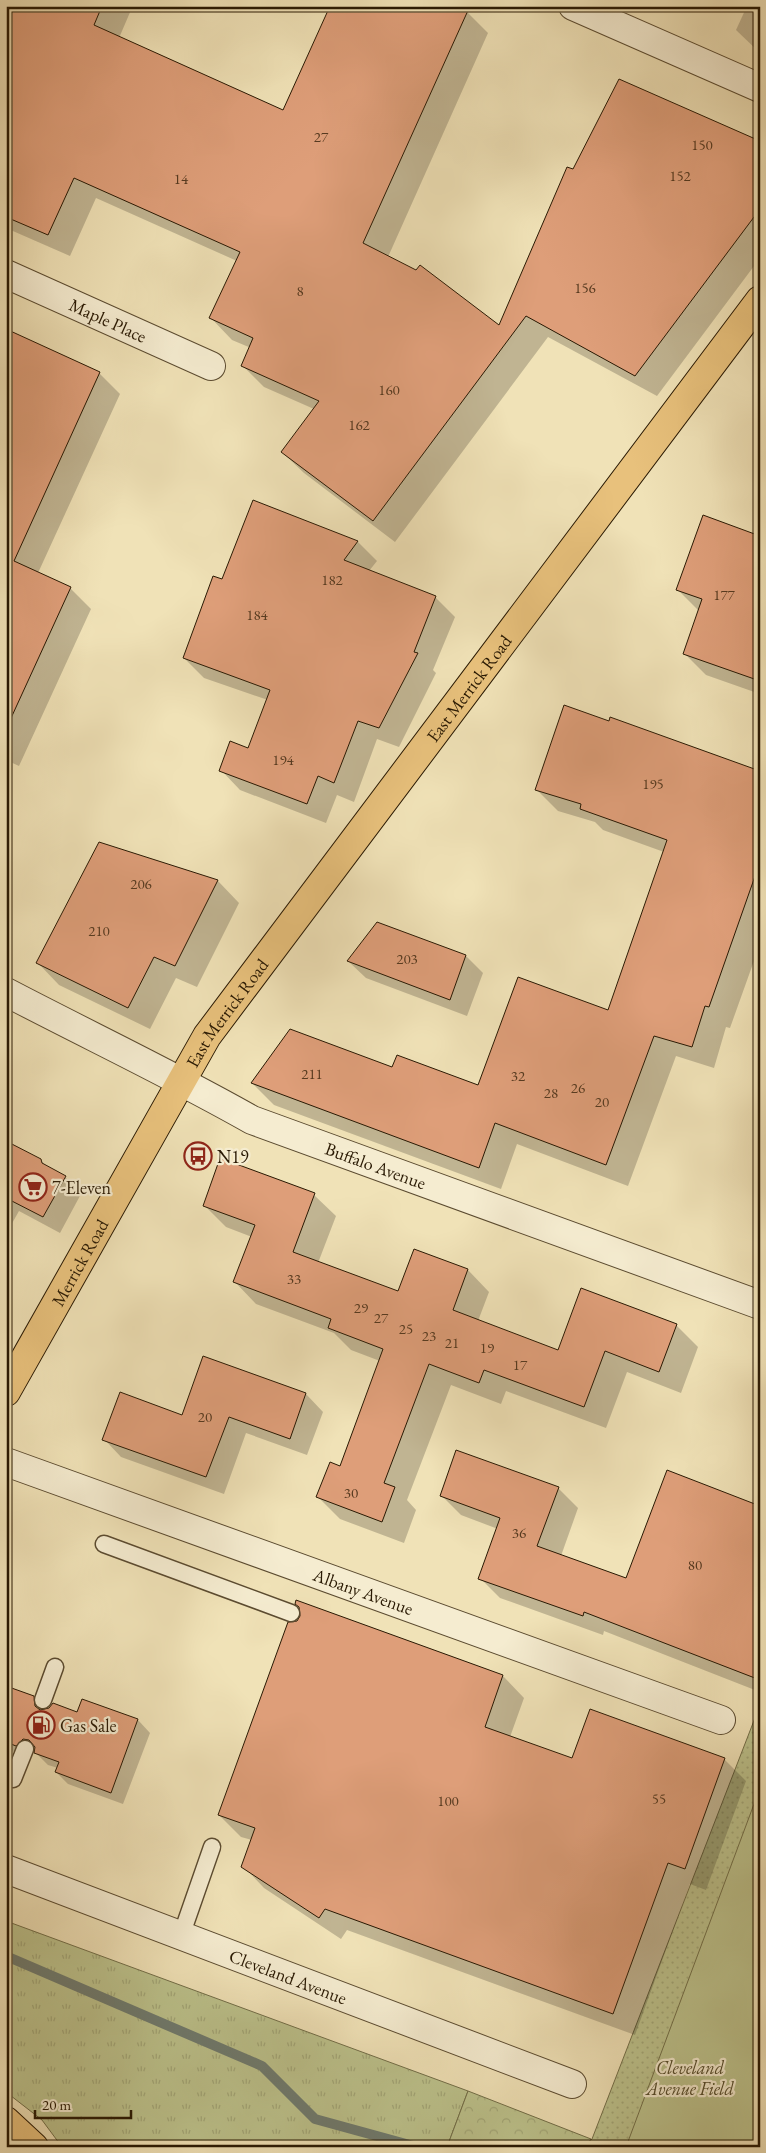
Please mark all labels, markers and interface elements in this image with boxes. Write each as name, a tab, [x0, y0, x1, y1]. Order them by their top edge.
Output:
house number: 27	[314, 127, 329, 146]
house number: 150	[691, 135, 713, 154]
house number: 152	[669, 166, 692, 185]
house number: 14	[174, 169, 189, 188]
house number: 156	[574, 278, 596, 297]
house number: 8	[296, 281, 304, 300]
street label: Maple Place	[66, 292, 151, 347]
house number: 160	[378, 380, 400, 399]
house number: 162	[348, 415, 371, 434]
house number: 182	[321, 570, 344, 589]
house number: 177	[713, 585, 736, 604]
house number: 184	[246, 605, 269, 624]
street label: East Merrick Road	[421, 629, 517, 746]
house number: 194	[272, 750, 295, 769]
house number: 195	[642, 774, 664, 793]
house number: 206	[130, 874, 152, 893]
house number: 210	[88, 921, 110, 940]
house number: 203	[396, 949, 418, 968]
street label: East Merrick Road	[180, 953, 273, 1071]
house number: 211	[301, 1064, 323, 1083]
house number: 32	[511, 1066, 526, 1085]
house number: 26	[571, 1078, 585, 1097]
house number: 28	[544, 1083, 558, 1102]
house number: 20	[595, 1092, 609, 1111]
street label: Buffalo Avenue	[322, 1136, 429, 1194]
bus stop icon: N19	[183, 1141, 213, 1171]
place label: N19	[217, 1145, 249, 1168]
supermarket icon: 7-Eleven	[18, 1172, 48, 1202]
place label: 7-Eleven	[52, 1176, 112, 1199]
street label: Merrick Road	[46, 1214, 113, 1310]
house number: 33	[287, 1269, 301, 1288]
house number: 29	[354, 1298, 368, 1317]
house number: 27	[374, 1308, 389, 1327]
house number: 25	[399, 1319, 413, 1338]
house number: 23	[422, 1326, 436, 1345]
house number: 21	[445, 1333, 459, 1352]
house number: 19	[480, 1338, 494, 1357]
house number: 17	[513, 1355, 528, 1374]
house number: 20	[198, 1407, 212, 1426]
house number: 30	[344, 1483, 358, 1502]
house number: 36	[512, 1523, 526, 1542]
house number: 80	[688, 1555, 702, 1574]
street label: Albany Avenue	[309, 1562, 417, 1620]
fuel station icon: Gas Sale	[26, 1710, 56, 1740]
place label: Gas Sale	[60, 1714, 117, 1737]
house number: 55	[652, 1789, 666, 1808]
house number: 100	[437, 1791, 459, 1810]
street label: Cleveland Avenue	[226, 1943, 350, 2009]
park label: Cleveland Avenue Field	[644, 2056, 735, 2100]
scale bar	[35, 2088, 131, 2120]
text: 20 m	[42, 2095, 71, 2114]

